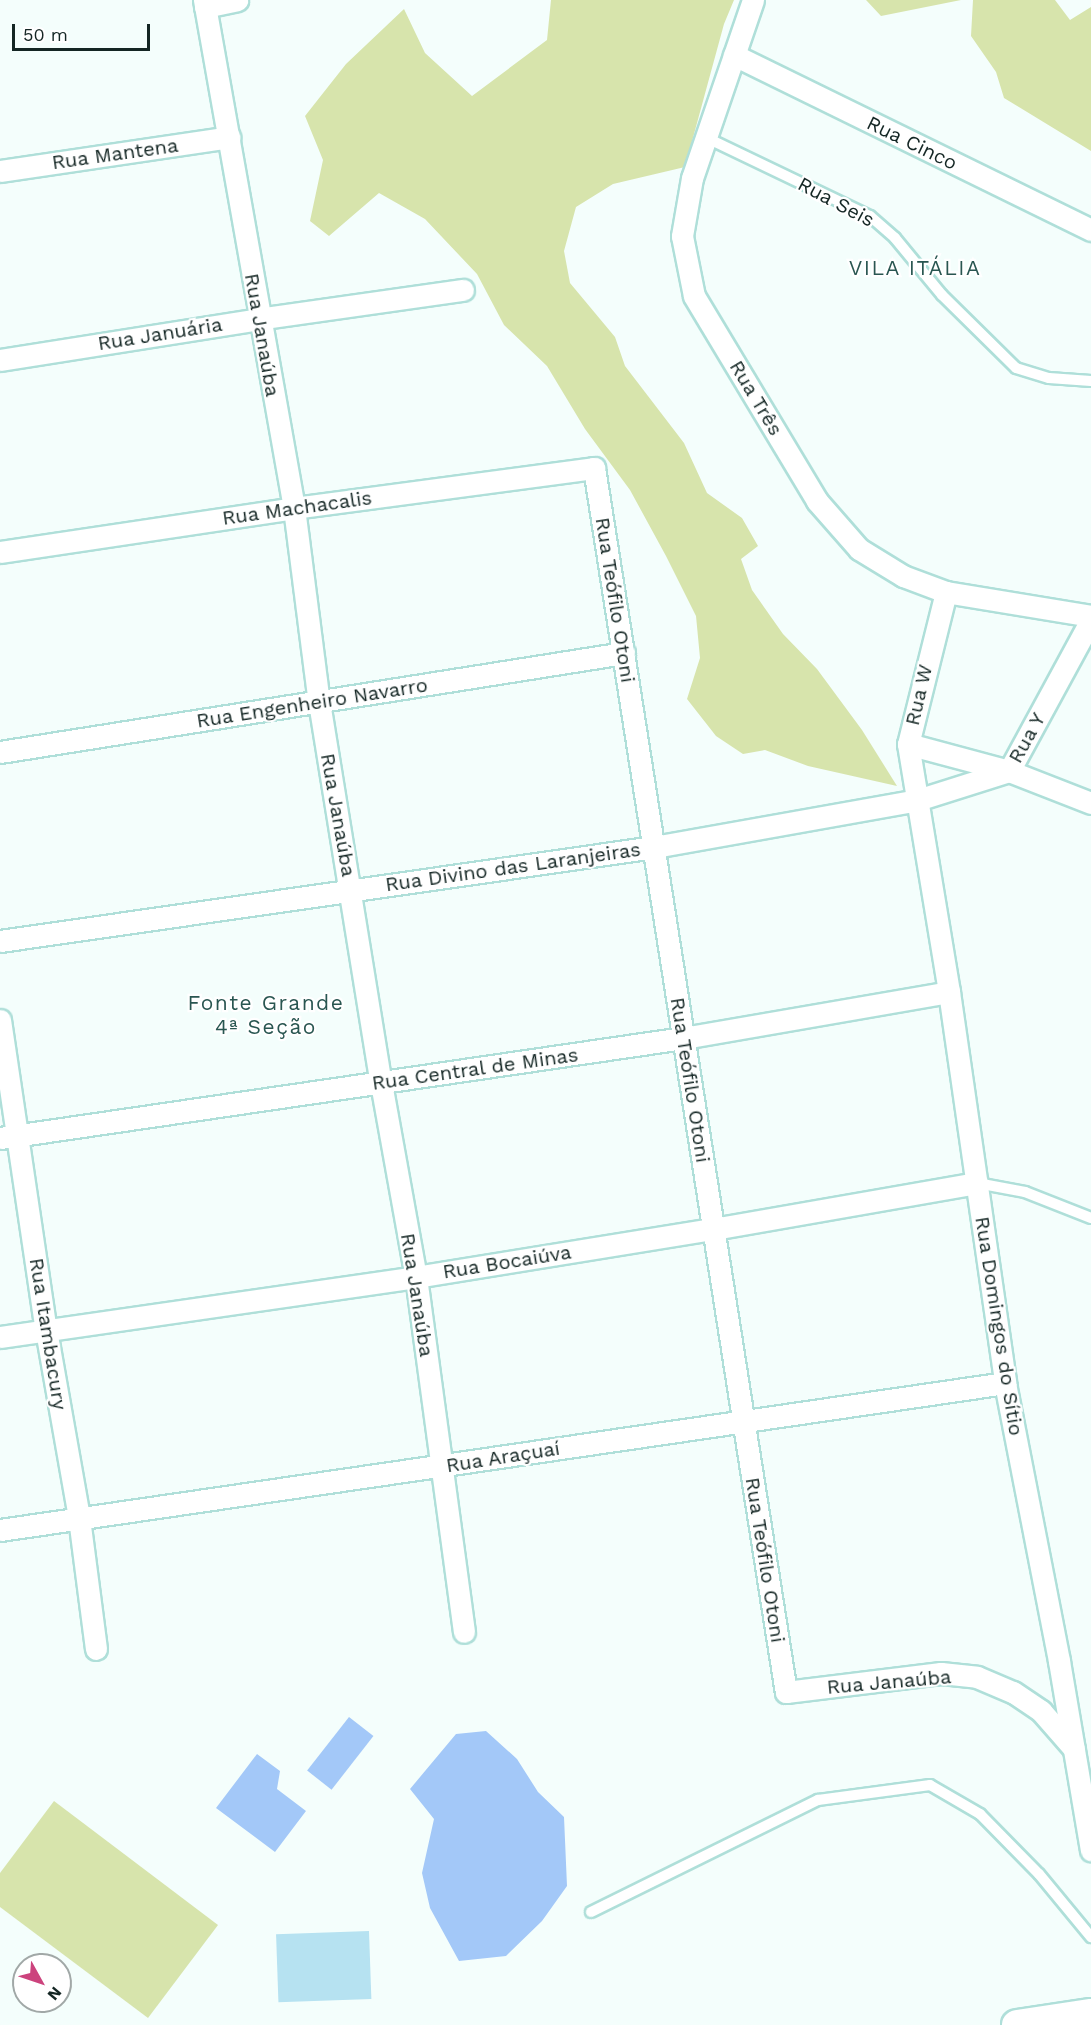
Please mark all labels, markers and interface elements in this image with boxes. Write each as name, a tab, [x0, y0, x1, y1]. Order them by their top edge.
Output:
scale bar	[15, 12, 153, 50]
text: 50 m	[23, 24, 68, 45]
street label: Rua Cinco	[863, 111, 961, 175]
street label: Rua Mantena	[50, 133, 180, 175]
street label: Rua Seis	[793, 172, 879, 232]
district label: VILA ITÁLIA	[848, 255, 982, 281]
street label: Rua Janaúba	[239, 271, 285, 399]
street label: Rua Januária	[96, 312, 224, 356]
street label: Rua Três	[724, 356, 788, 440]
street label: Rua Machacalis	[220, 486, 374, 530]
street label: Rua Teófilo Otoni	[590, 515, 640, 685]
street label: Rua W	[900, 662, 938, 728]
street label: Rua Engenheiro Navarro	[194, 673, 430, 733]
street label: Rua Y	[1003, 708, 1051, 768]
street label: Rua Janaúba	[315, 751, 361, 879]
street label: Rua Divino das Laranjeiras	[384, 837, 642, 897]
district label: Fonte Grande 4ª Seção	[188, 990, 344, 1040]
street label: Rua Teófilo Otoni	[665, 995, 715, 1165]
street label: Rua Central de Minas	[370, 1043, 580, 1095]
street label: Rua Domingos do Sítio	[970, 1215, 1028, 1437]
street label: Rua Janaúba	[395, 1231, 439, 1359]
street label: Rua Bocaiúva	[441, 1240, 573, 1284]
street label: Rua Itambacury	[24, 1256, 72, 1412]
street label: Rua Araçuaí	[444, 1436, 562, 1478]
street label: Rua Teófilo Otoni	[740, 1475, 790, 1645]
street label: Rua Janaúba	[825, 1665, 953, 1699]
north arrow	[12, 1953, 72, 2013]
text: N	[44, 1983, 66, 2004]

